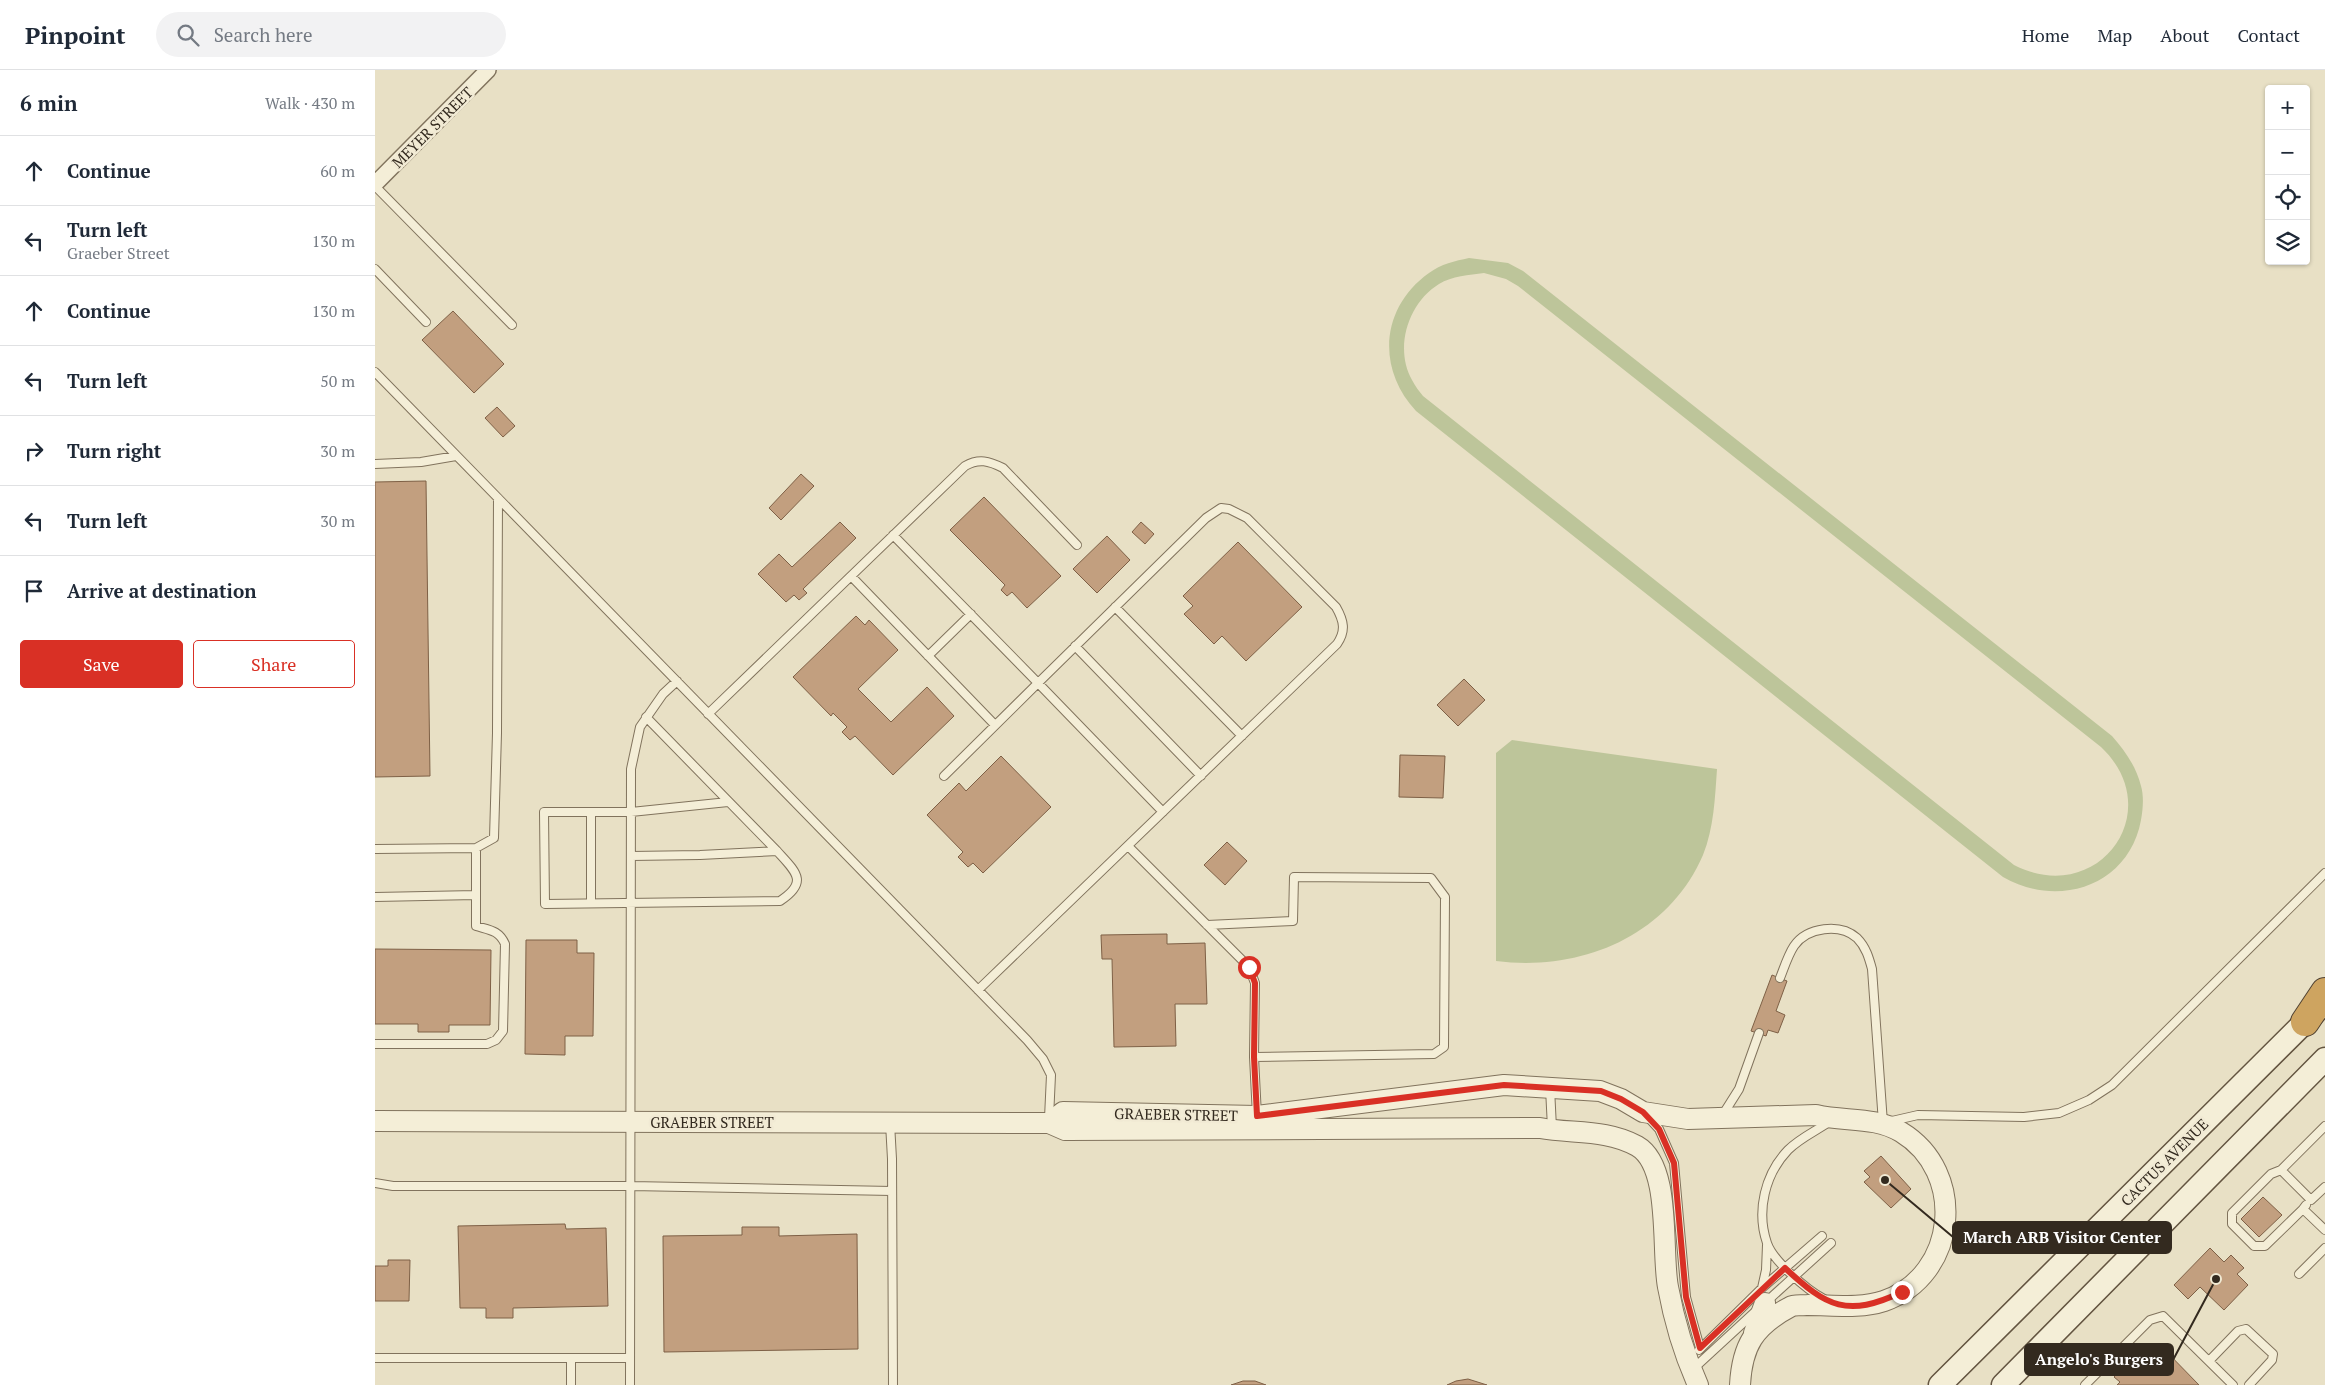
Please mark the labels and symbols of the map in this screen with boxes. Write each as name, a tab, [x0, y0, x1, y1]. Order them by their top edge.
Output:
street label: MEYER STREET	[387, 82, 477, 172]
route start	[1238, 956, 1261, 979]
street label: GRAEBER STREET	[1114, 1103, 1238, 1125]
street label: GRAEBER STREET	[650, 1112, 774, 1132]
street label: CACTUS AVENUE	[2116, 1114, 2212, 1210]
callout: March ARB Visitor Center	[1953, 1222, 2171, 1253]
text: March ARB Visitor Center	[1963, 1226, 2161, 1248]
route end	[1891, 1281, 1914, 1304]
callout: Angelo's Burgers	[2025, 1344, 2173, 1375]
text: Angelo's Burgers	[2035, 1348, 2163, 1370]

